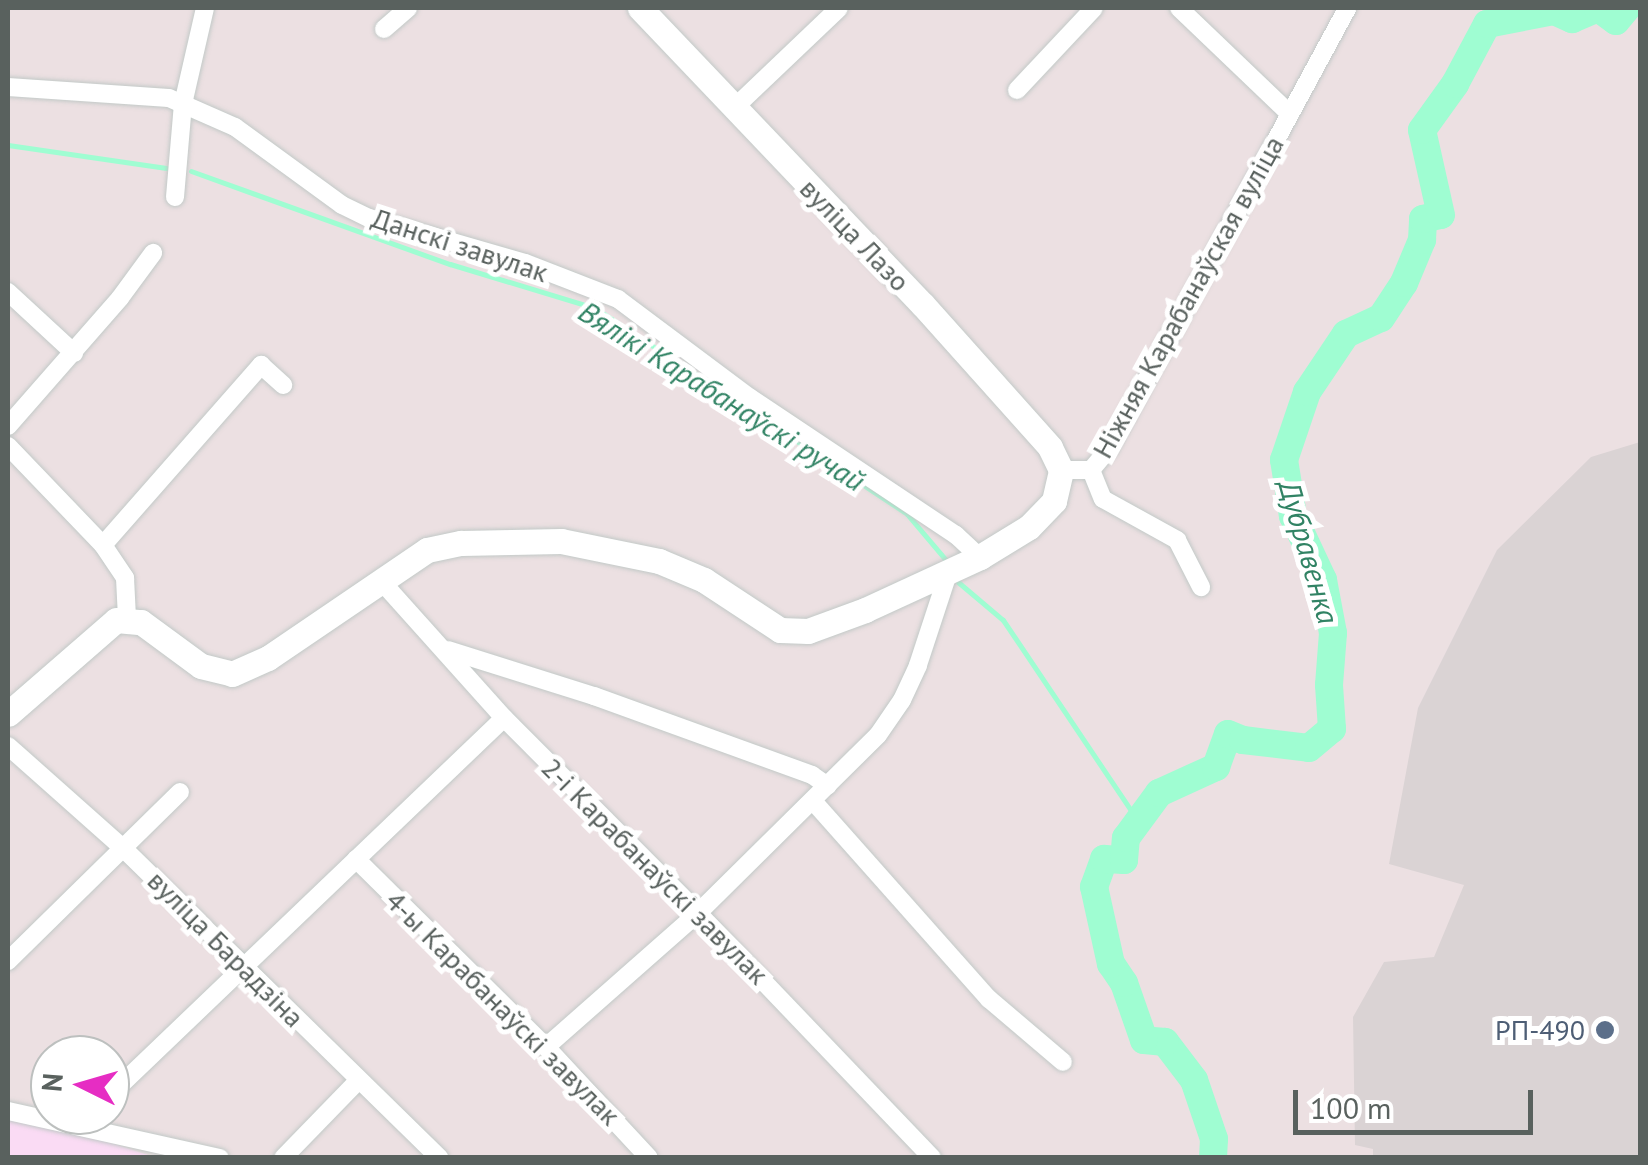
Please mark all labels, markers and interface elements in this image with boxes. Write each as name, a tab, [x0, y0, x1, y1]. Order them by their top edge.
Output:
street label: Ніжняя Карабанаўская вуліца	[1085, 130, 1291, 464]
street label: вуліца Лазо	[793, 172, 917, 298]
street label: Данскі завулак	[368, 201, 552, 289]
water label: Вялікі Карабанаўскі ручай	[572, 293, 872, 499]
water label: Дубравенка	[1271, 476, 1347, 628]
street label: 2-і Карабанаўскі завулак	[535, 751, 775, 991]
street label: вуліца Барадзіна	[141, 864, 311, 1034]
street label: 4-ы Карабанаўскі завулак	[379, 884, 627, 1132]
place label: РП-490	[1495, 1013, 1585, 1047]
marker: РП-490	[1594, 1019, 1616, 1041]
north arrow	[30, 1035, 130, 1135]
scale bar	[1298, 1070, 1538, 1132]
text: N	[32, 1072, 71, 1093]
text: 100 m	[1310, 1088, 1391, 1127]

